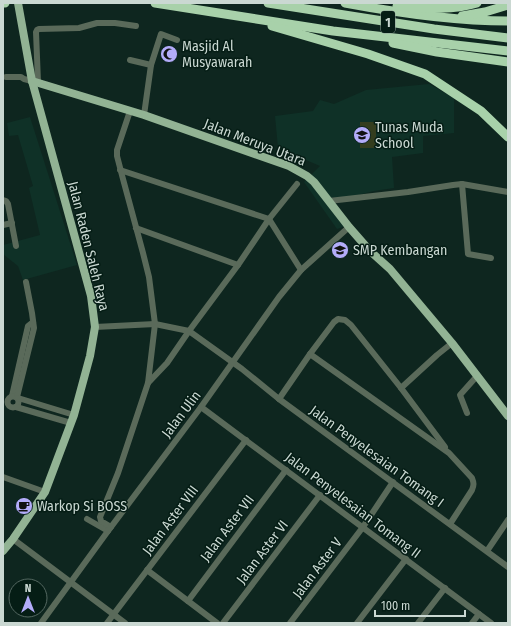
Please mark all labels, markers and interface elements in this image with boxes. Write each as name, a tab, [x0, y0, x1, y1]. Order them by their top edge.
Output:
road number: 1	[381, 11, 395, 33]
place label: Masjid Al Musyawarah	[182, 38, 252, 71]
mosque icon: Masjid Al Musyawarah	[159, 44, 179, 64]
street label: Jalan Meruya Utara	[201, 115, 308, 170]
place label: Tunas Muda School	[375, 119, 443, 152]
school or university icon: Tunas Muda School	[352, 125, 372, 145]
street label: Jalan Raden Saleh Raya	[64, 180, 113, 313]
school or university icon: SMP Kembangan	[330, 240, 350, 260]
place label: SMP Kembangan	[353, 242, 447, 259]
street label: Jalan Ulin	[158, 387, 205, 441]
street label: Jalan Penyelesaian Tomang I	[306, 402, 447, 511]
street label: Jalan Penyelesaian Tomang II	[281, 449, 424, 562]
street label: Jalan Aster VIII	[139, 482, 202, 558]
street label: Jalan Aster VII	[197, 492, 258, 565]
cafe icon: Warkop Si BOSS	[14, 496, 34, 516]
place label: Warkop Si BOSS	[37, 498, 127, 515]
street label: Jalan Aster VI	[233, 517, 292, 587]
street label: Jalan Aster V	[289, 534, 346, 602]
north arrow	[8, 578, 48, 618]
text: N	[25, 582, 31, 595]
scale bar	[375, 592, 465, 618]
text: 100 m	[381, 599, 410, 613]

